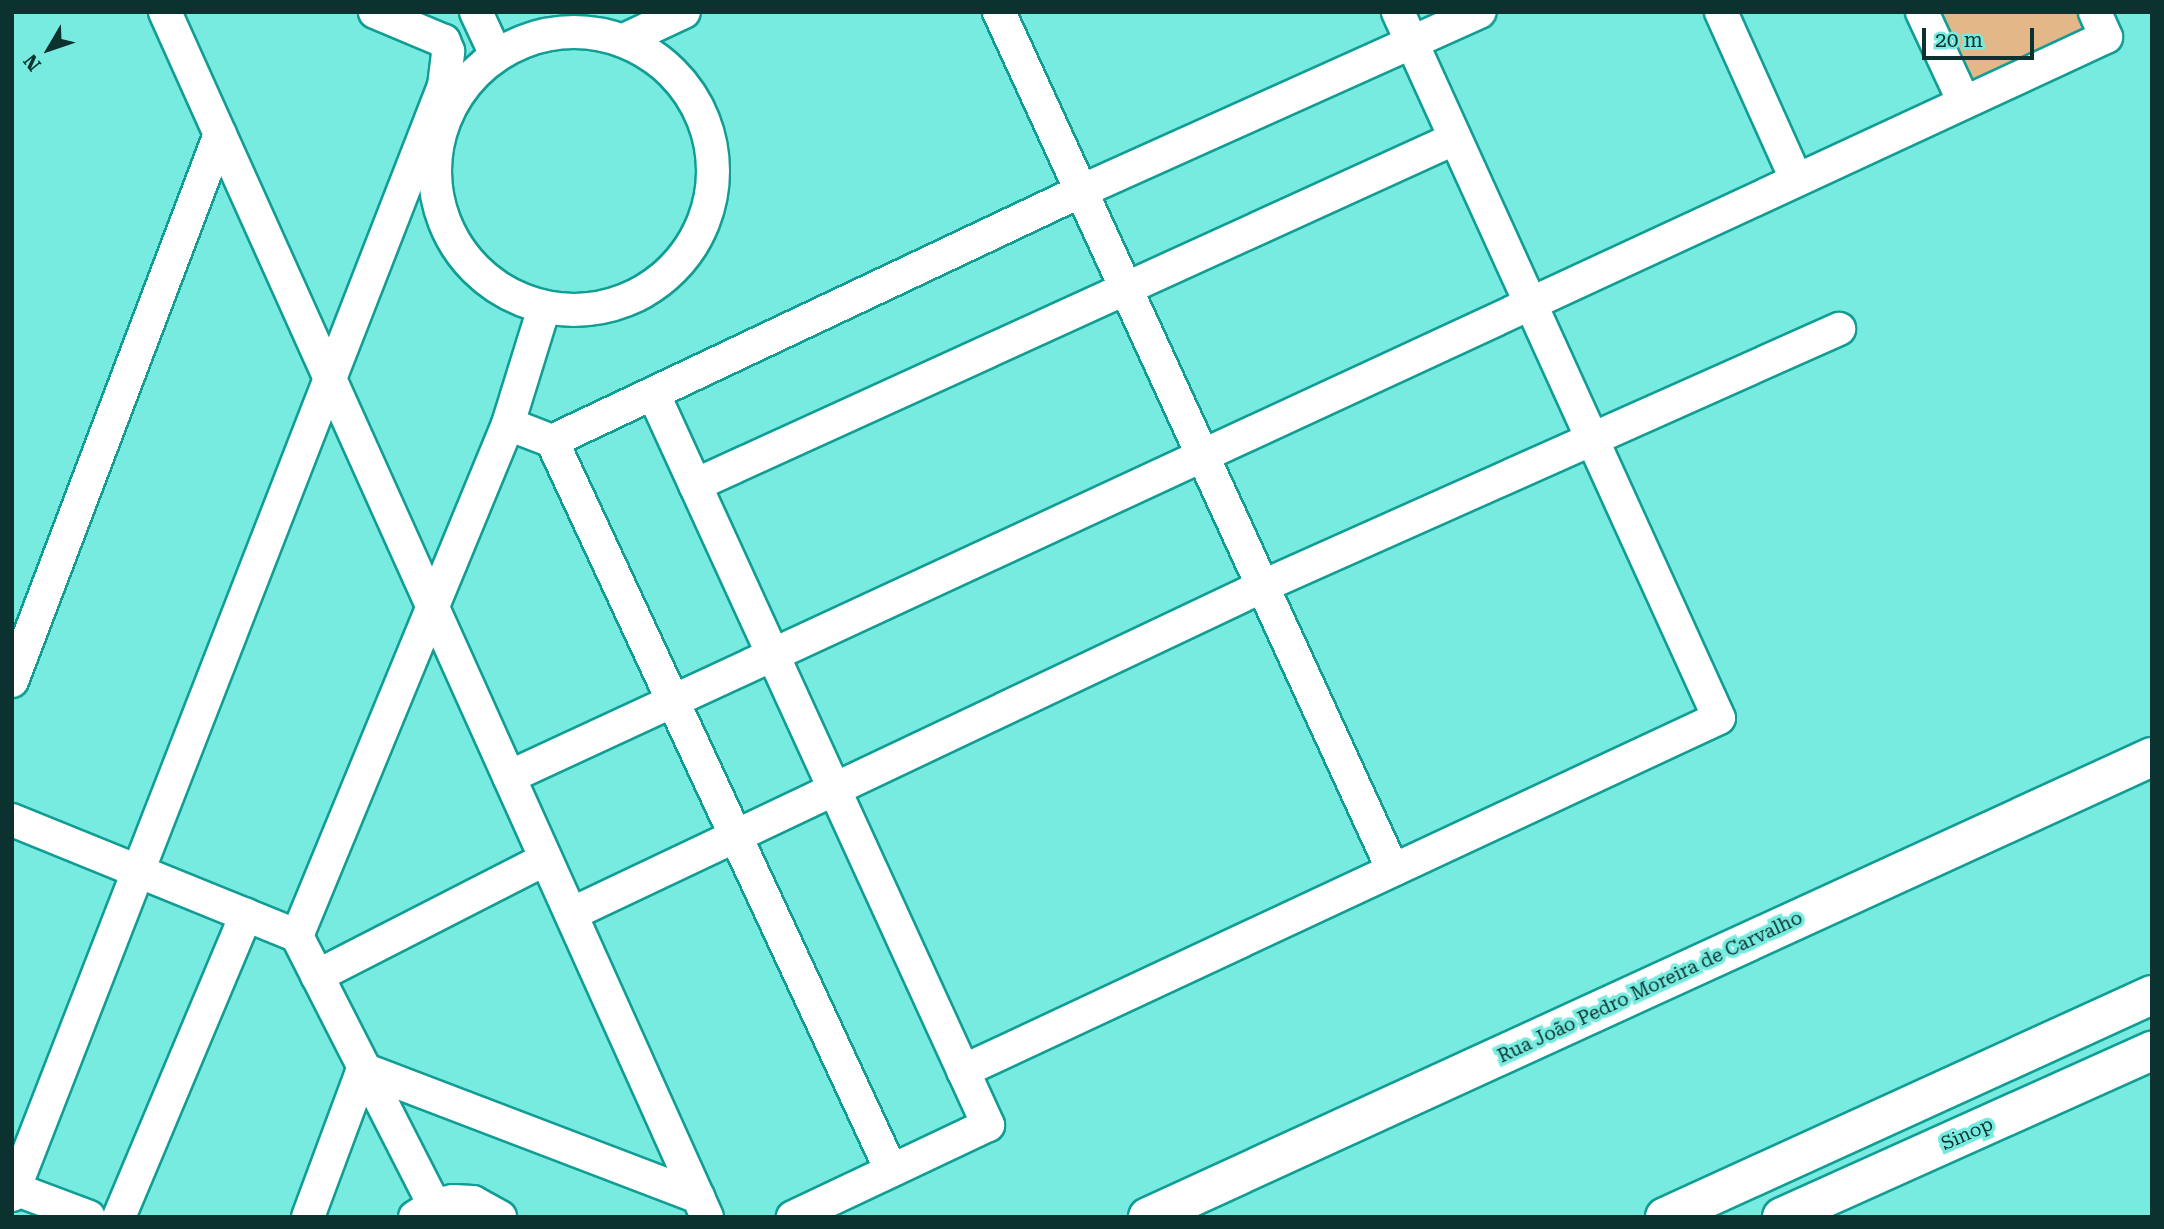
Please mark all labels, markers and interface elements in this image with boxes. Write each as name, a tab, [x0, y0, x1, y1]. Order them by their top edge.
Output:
north arrow	[14, 14, 84, 84]
scale bar	[1926, 14, 2038, 58]
text: 20 m	[1935, 28, 1983, 52]
text: N	[19, 50, 46, 75]
street label: Rua João Pedro Moreira de Carvalho	[1494, 906, 1806, 1068]
street label: Sinop	[1938, 1113, 1996, 1155]

